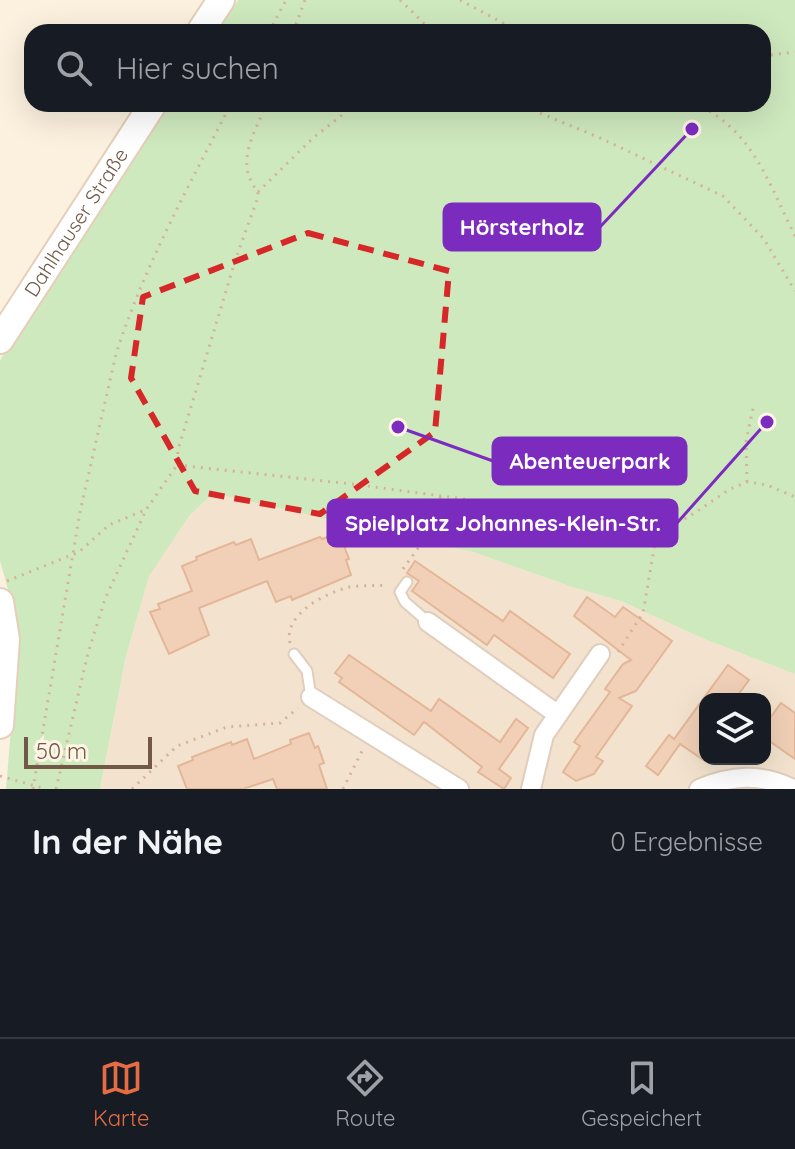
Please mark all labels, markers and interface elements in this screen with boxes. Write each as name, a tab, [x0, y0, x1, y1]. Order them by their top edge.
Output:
search box	[24, 24, 771, 112]
icon: search	[52, 46, 96, 90]
text: Hier suchen	[116, 49, 279, 87]
street label: Dahlhauser Straße	[18, 143, 133, 301]
callout: Hörsterholz	[444, 204, 600, 250]
text: Hörsterholz	[460, 213, 585, 241]
callout: Abenteuerpark	[493, 438, 686, 484]
text: Abenteuerpark	[510, 447, 670, 475]
callout: Spielplatz Johannes-Klein-Str.	[328, 500, 677, 546]
text: Spielplatz Johannes-Klein-Str.	[345, 509, 661, 537]
map controls	[699, 693, 771, 765]
button: layers	[699, 693, 771, 765]
scale bar	[24, 733, 152, 769]
text: 50 m	[36, 737, 87, 765]
text: In der Nähe	[32, 820, 223, 863]
text: 0 Ergebnisse	[610, 825, 763, 858]
tab: Karte	[93, 1056, 149, 1132]
tab: Route	[335, 1056, 395, 1132]
tab: Gespeichert	[581, 1056, 702, 1132]

